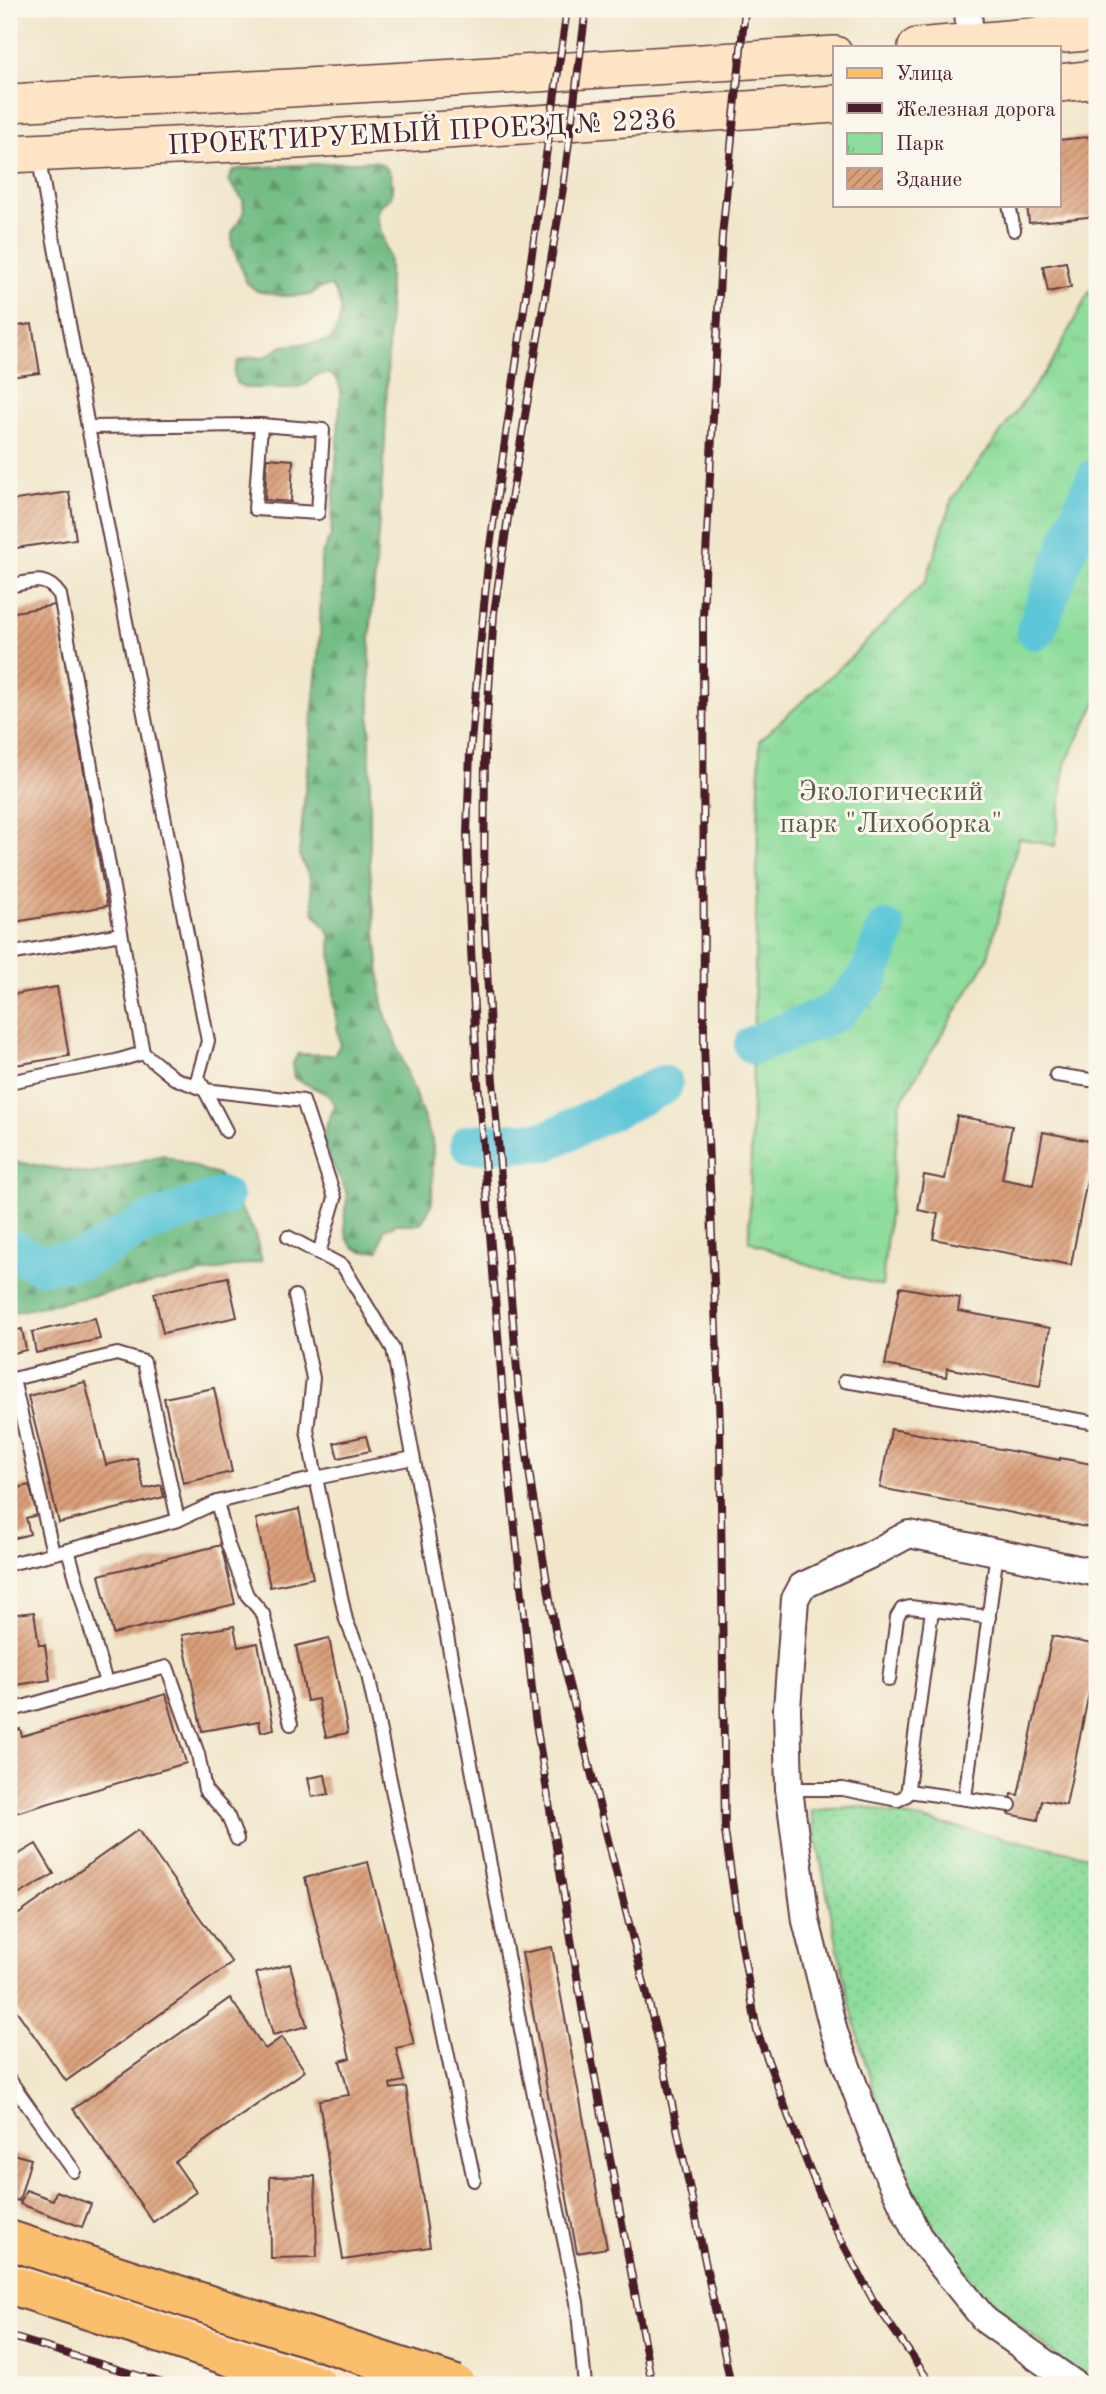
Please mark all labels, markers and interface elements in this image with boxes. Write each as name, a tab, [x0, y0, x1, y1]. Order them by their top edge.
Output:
legend	[833, 46, 1060, 206]
text: Улица	[896, 64, 953, 85]
text: Железная дорога	[896, 100, 1056, 121]
street label: ПРОЕКТИРУЕМЫЙ ПРОЕЗД № 2236	[166, 101, 678, 161]
text: Парк	[896, 134, 945, 155]
text: Здание	[896, 170, 962, 191]
park label: Экологический парк "Лихоборка"	[780, 779, 1002, 839]

